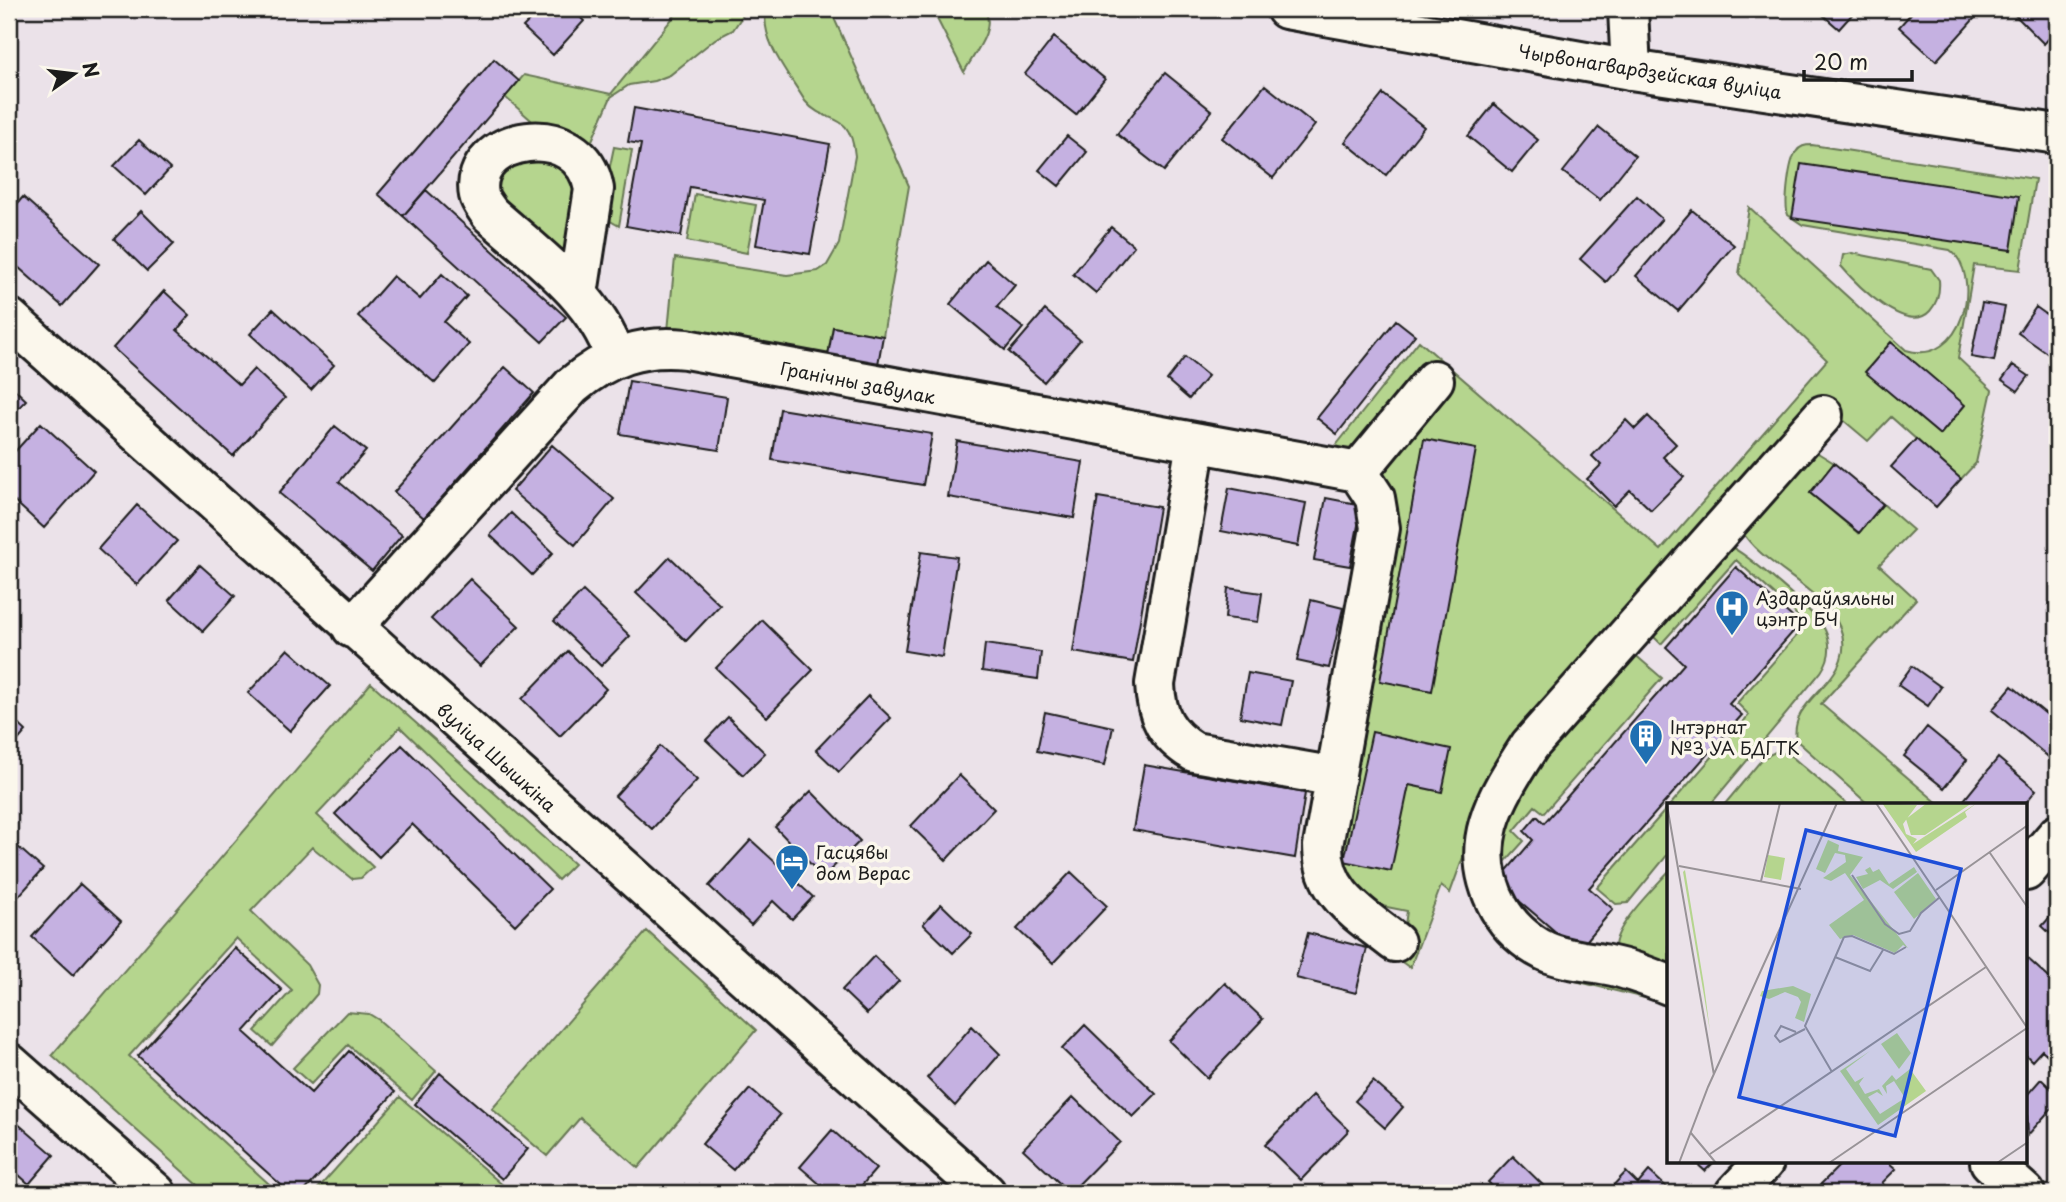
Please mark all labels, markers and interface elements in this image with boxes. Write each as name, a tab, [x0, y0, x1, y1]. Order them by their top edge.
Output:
street label: Чырвонагвардзейская вуліца	[1516, 37, 1784, 105]
north arrow	[38, 38, 108, 108]
scale bar	[1804, 38, 1912, 82]
text: 20 m	[1814, 45, 1868, 77]
text: N	[76, 59, 107, 80]
street label: Гранічны завулак	[778, 354, 938, 410]
place label: Аздараўляльны цэнтр БЧ	[1756, 584, 1894, 632]
hospital icon: Аздараўляльны цэнтр БЧ	[1713, 588, 1751, 637]
street label: вуліца Шышкіна	[431, 696, 563, 819]
place label: Інтэрнат №3 УА БДГТК	[1670, 713, 1800, 761]
building icon: Інтэрнат №3 УА БДГТК	[1627, 717, 1665, 766]
inset map	[1667, 803, 2028, 1164]
place label: Гасцявы дом Верас	[816, 838, 910, 886]
hotel icon: Гасцявы дом Верас	[773, 842, 811, 891]

